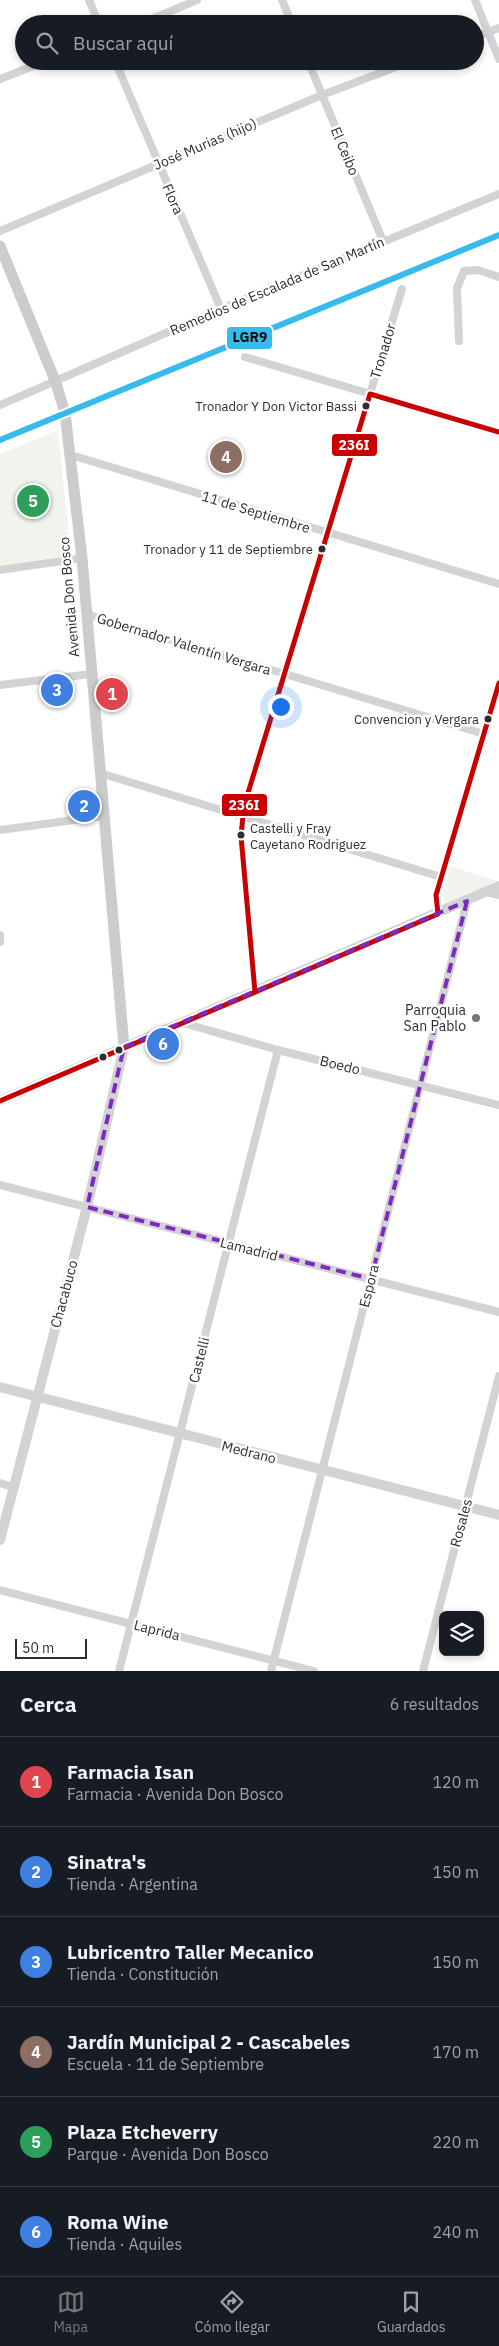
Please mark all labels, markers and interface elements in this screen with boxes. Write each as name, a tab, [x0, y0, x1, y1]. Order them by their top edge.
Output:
search box	[15, 15, 484, 70]
icon: search	[33, 29, 61, 57]
text: Buscar aquí	[73, 31, 173, 55]
street label: José Murias (hijo)	[151, 114, 259, 174]
street label: El Ceibo	[327, 124, 363, 178]
street label: Flora	[158, 181, 188, 218]
street label: Remedios de Escalada de San Martín	[167, 233, 387, 339]
street label: Tronador	[366, 321, 400, 381]
line badge: LGR9	[226, 326, 273, 350]
text: LGR9	[233, 328, 267, 346]
place label: Tronador Y Don Victor Bassi	[195, 398, 357, 415]
marker: Tronador Y Don Victor Bassi	[361, 401, 371, 411]
line badge: 236I	[331, 433, 378, 457]
text: 236I	[338, 436, 370, 454]
pin: 4	[210, 438, 242, 476]
pin: 5	[17, 482, 49, 520]
street label: 11 de Septiembre	[200, 487, 313, 537]
street label: Avenida Don Bosco	[55, 536, 83, 658]
place label: Tronador y 11 de Septiembre	[143, 541, 313, 558]
marker: Tronador y 11 de Septiembre	[317, 544, 327, 554]
street label: Gobernador Valentín Vergara	[95, 609, 274, 679]
pin: 3	[41, 671, 73, 709]
pin: 1	[96, 675, 128, 713]
your location	[268, 694, 294, 720]
place label: Convencion y Vergara	[354, 711, 479, 728]
marker: Convencion y Vergara	[483, 714, 493, 724]
pin: 2	[68, 787, 100, 825]
line badge: 236I	[221, 793, 268, 817]
text: 236I	[228, 796, 260, 814]
place label: Castelli y Fray Cayetano Rodriguez	[250, 820, 366, 853]
marker: Castelli y Fray Cayetano Rodriguez	[236, 830, 246, 840]
place label: Parroquia San Pablo	[404, 1001, 467, 1035]
marker: Parroquia San Pablo	[470, 1012, 482, 1024]
pin: 6	[147, 1025, 179, 1063]
unlabelled marker	[114, 1045, 124, 1055]
street label: Boedo	[318, 1051, 362, 1079]
unlabelled marker	[98, 1052, 108, 1062]
street label: Lamadrid	[218, 1233, 280, 1265]
street label: Chacabuco	[46, 1258, 82, 1330]
street label: Espora	[355, 1262, 383, 1309]
street label: Castelli	[185, 1335, 213, 1385]
street label: Medrano	[220, 1437, 278, 1467]
street label: Rosales	[446, 1497, 476, 1549]
map controls	[439, 1611, 484, 1656]
button: layers	[439, 1611, 484, 1656]
street label: Laprida	[132, 1616, 182, 1645]
scale bar	[15, 1636, 88, 1659]
text: 50 m	[22, 1639, 54, 1657]
text: Cerca	[20, 1690, 77, 1718]
text: 6 resultados	[390, 1694, 479, 1714]
text: Farmacia Isan	[67, 1760, 194, 1784]
text: 1	[31, 1772, 41, 1792]
text: 120 m	[432, 1772, 479, 1792]
text: Farmacia · Avenida Don Bosco	[67, 1784, 283, 1804]
text: Sinatra's	[67, 1850, 146, 1874]
text: 2	[31, 1862, 41, 1882]
text: 150 m	[432, 1862, 479, 1882]
text: Tienda · Argentina	[67, 1874, 198, 1894]
text: Lubricentro Taller Mecanico	[67, 1940, 314, 1964]
text: 3	[31, 1952, 41, 1972]
text: 150 m	[432, 1952, 479, 1972]
text: Tienda · Constitución	[67, 1964, 219, 1984]
text: Jardín Municipal 2 - Cascabeles	[67, 2030, 350, 2054]
text: 4	[31, 2042, 41, 2062]
text: 170 m	[432, 2042, 479, 2062]
text: Escuela · 11 de Septiembre	[67, 2054, 264, 2074]
text: Plaza Etcheverry	[67, 2120, 218, 2144]
text: 5	[31, 2132, 41, 2152]
text: 220 m	[432, 2132, 479, 2152]
text: Parque · Avenida Don Bosco	[67, 2144, 269, 2164]
text: Roma Wine	[67, 2210, 168, 2234]
text: 6	[31, 2222, 41, 2242]
text: 240 m	[432, 2222, 479, 2242]
text: Tienda · Aquiles	[67, 2234, 182, 2254]
tab: Mapa	[53, 2288, 88, 2336]
tab: Cómo llegar	[195, 2288, 270, 2336]
tab: Guardados	[377, 2288, 446, 2336]

